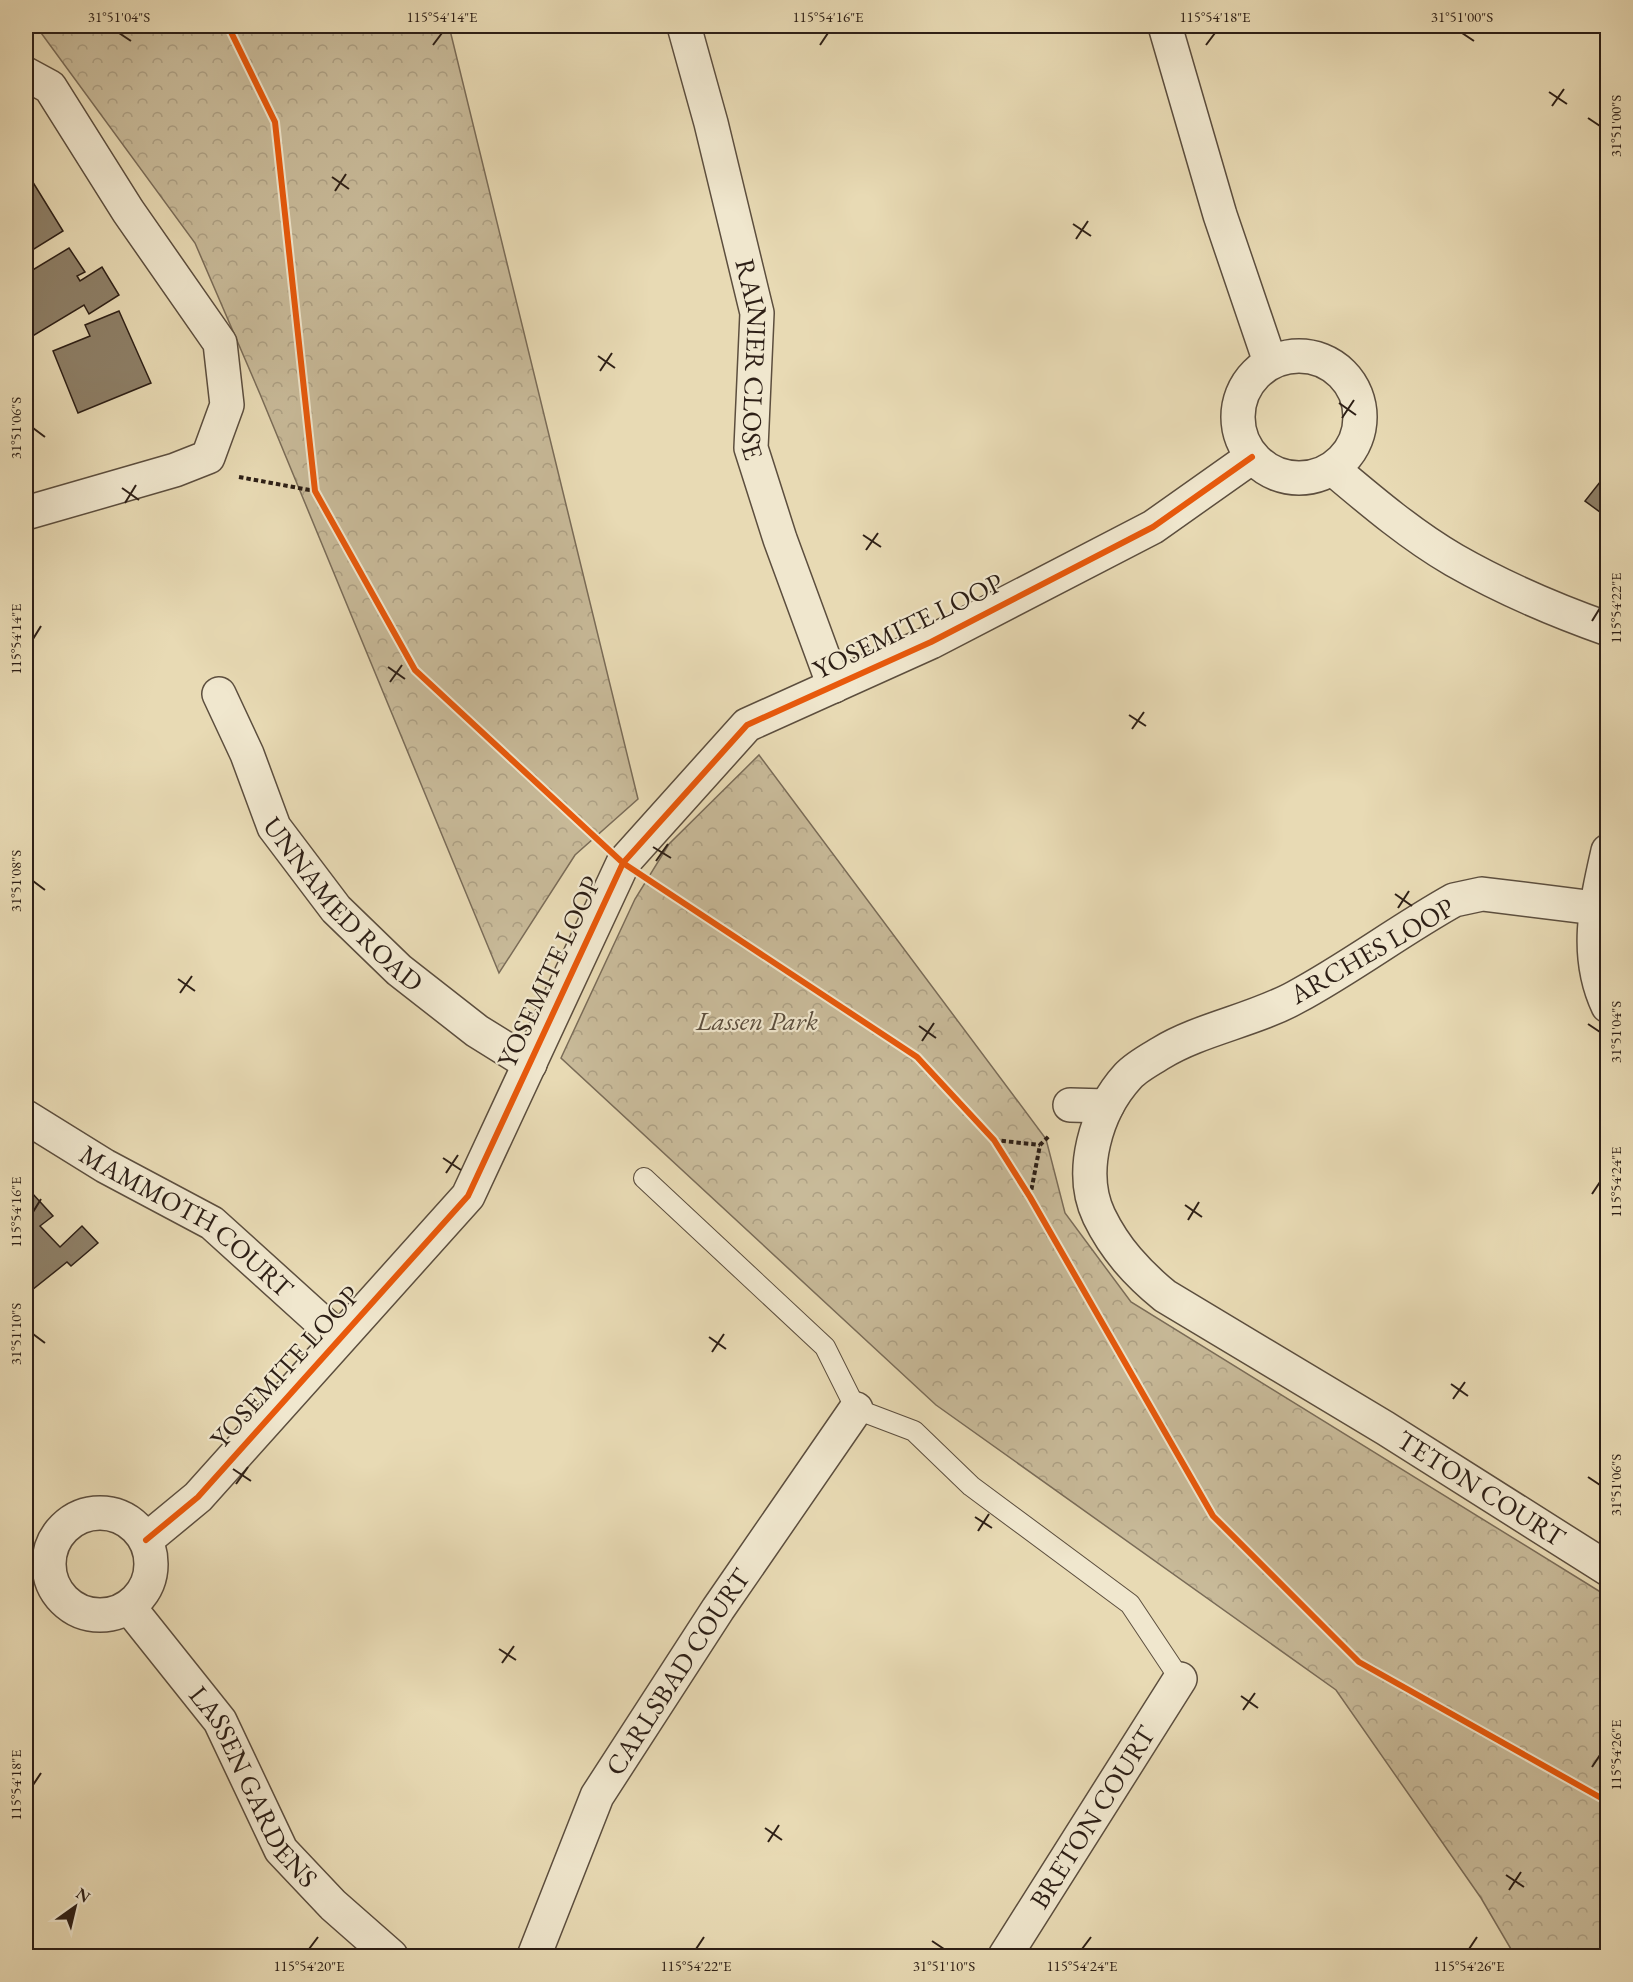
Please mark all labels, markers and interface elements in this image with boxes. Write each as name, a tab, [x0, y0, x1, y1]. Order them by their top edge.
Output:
text: 31°51'04"S	[88, 7, 150, 26]
text: 115°54'14"E	[406, 7, 478, 26]
text: 115°54'16"E	[792, 7, 864, 26]
text: 115°54'18"E	[1179, 7, 1251, 26]
text: 31°51'00"S	[1431, 7, 1493, 26]
text: 31°51'00"S	[1606, 95, 1625, 157]
street label: RAINIER CLOSE	[727, 255, 775, 464]
text: 31°51'06"S	[6, 397, 25, 459]
street label: YOSEMITE LOOP	[807, 564, 1009, 687]
text: 115°54'22"E	[1606, 572, 1625, 644]
text: 115°54'14"E	[6, 603, 25, 675]
street label: UNNAMED ROAD	[255, 809, 430, 999]
text: 31°51'08"S	[6, 850, 25, 912]
street label: YOSEMITE LOOP	[489, 870, 608, 1073]
street label: ARCHES LOOP	[1282, 889, 1460, 1012]
text: 31°51'04"S	[1606, 1001, 1625, 1063]
park label: Lassen Park	[695, 1003, 818, 1038]
street label: MAMMOTH COURT	[73, 1137, 302, 1306]
text: 115°54'24"E	[1606, 1146, 1625, 1218]
text: 115°54'16"E	[6, 1176, 25, 1248]
street label: YOSEMITE LOOP	[202, 1278, 367, 1455]
text: 31°51'10"S	[6, 1303, 25, 1365]
street label: TETON COURT	[1390, 1422, 1573, 1555]
text: 31°51'06"S	[1606, 1454, 1625, 1516]
street label: CARLSBAD COURT	[597, 1561, 758, 1782]
street label: LASSEN GARDENS	[182, 1678, 326, 1895]
street label: BRETON COURT	[1021, 1718, 1163, 1915]
text: 115°54'26"E	[1606, 1719, 1625, 1791]
text: 115°54'18"E	[6, 1749, 25, 1821]
north arrow	[45, 1877, 105, 1937]
text: N	[72, 1883, 94, 1907]
text: 115°54'20"E	[273, 1956, 345, 1975]
text: 115°54'22"E	[660, 1956, 732, 1975]
text: 31°51'10"S	[913, 1956, 975, 1975]
text: 115°54'24"E	[1046, 1956, 1118, 1975]
text: 115°54'26"E	[1433, 1956, 1505, 1975]

